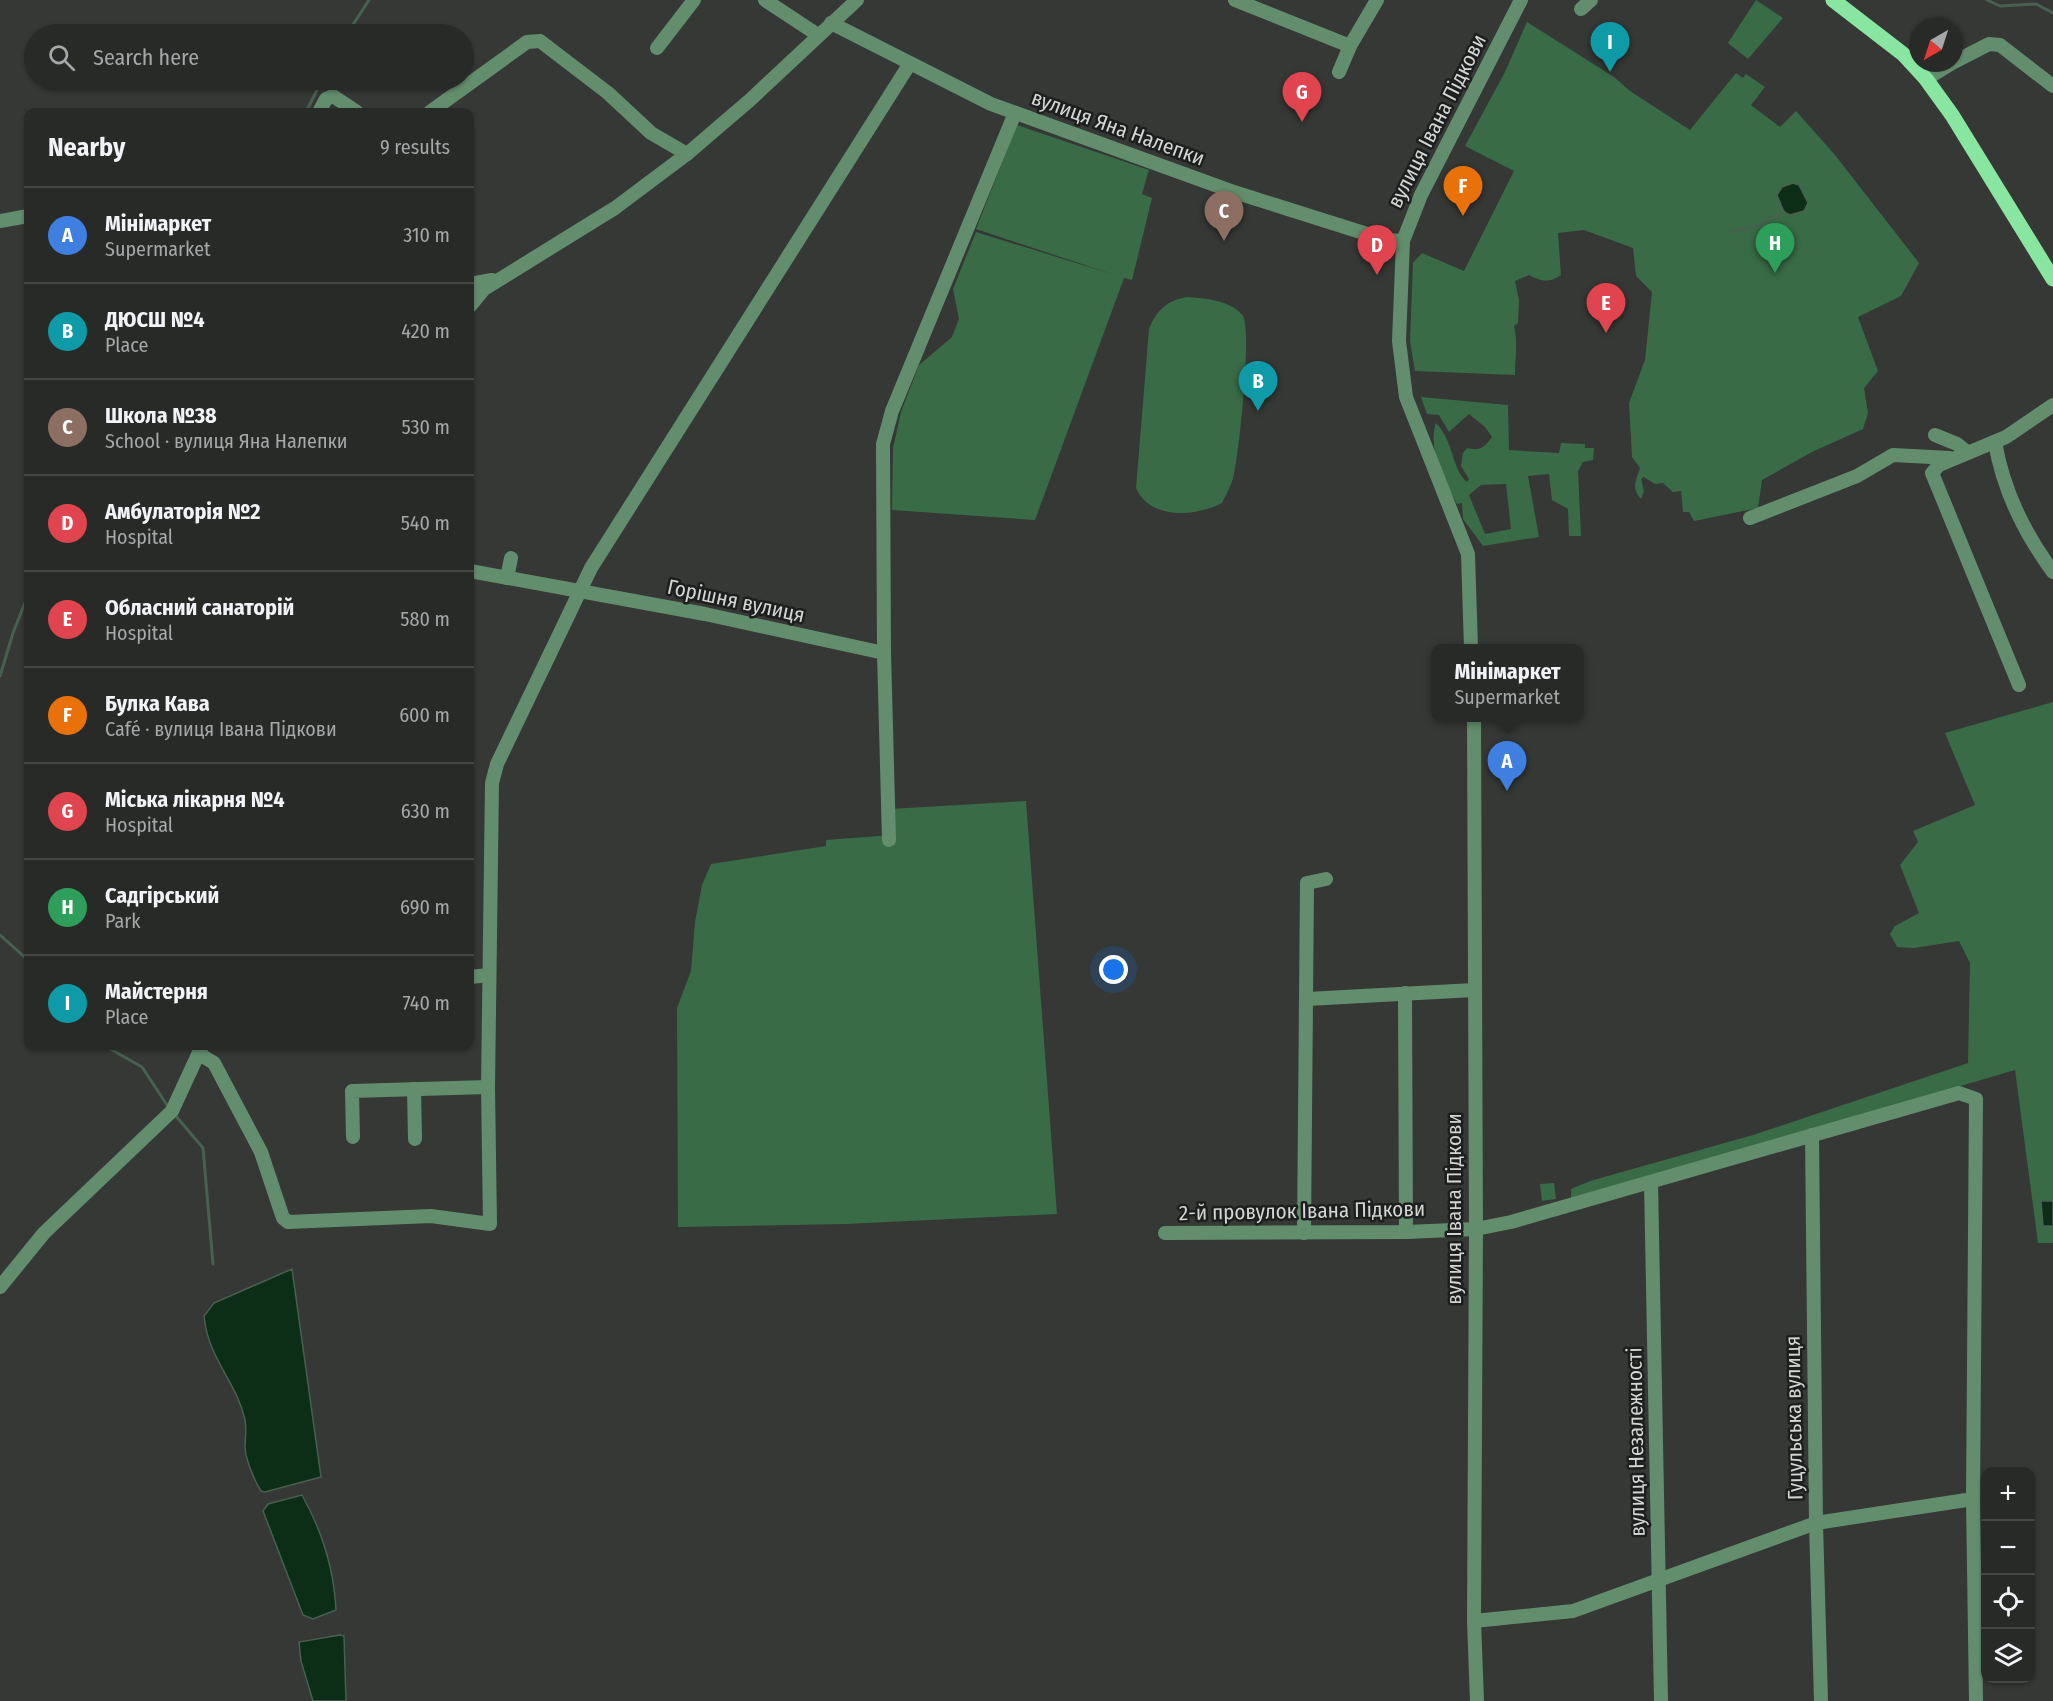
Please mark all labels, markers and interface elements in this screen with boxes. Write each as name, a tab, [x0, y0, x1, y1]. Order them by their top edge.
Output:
north arrow	[1909, 18, 1963, 72]
pin: I	[1590, 22, 1630, 72]
search box	[24, 24, 474, 90]
street label: вулиця Івана Підкови	[1382, 30, 1492, 212]
icon: search	[45, 41, 78, 74]
text: Search here	[93, 44, 199, 71]
pin: G	[1282, 72, 1322, 122]
street label: вулиця Яна Налепки	[1028, 85, 1208, 171]
text: Nearby	[48, 132, 125, 163]
text: 9 results	[380, 135, 450, 159]
pin: F	[1444, 166, 1482, 216]
pin: C	[1204, 192, 1244, 241]
text: Мінімаркет	[105, 210, 211, 237]
text: A	[62, 223, 73, 247]
text: 310 m	[403, 223, 450, 247]
pin: H	[1756, 224, 1794, 273]
pin: D	[1358, 226, 1396, 275]
text: Supermarket	[105, 237, 211, 261]
pin: E	[1586, 284, 1626, 333]
text: ДЮСШ №4	[105, 306, 205, 333]
text: B	[62, 319, 73, 343]
text: 420 m	[401, 319, 450, 343]
text: Place	[105, 333, 148, 357]
pin: B	[1238, 362, 1278, 411]
text: Школа №38	[105, 402, 217, 429]
text: C	[62, 415, 73, 439]
text: 530 m	[401, 415, 450, 439]
text: School · вулиця Яна Налепки	[105, 429, 348, 453]
text: Амбулаторія №2	[105, 498, 260, 525]
text: D	[62, 511, 73, 535]
text: 540 m	[401, 511, 450, 535]
text: Hospital	[105, 525, 173, 549]
street label: Горішня вулиця	[665, 574, 807, 628]
text: Обласний санаторій	[105, 594, 294, 621]
text: E	[63, 607, 72, 631]
text: 580 m	[400, 607, 450, 631]
text: Hospital	[105, 621, 173, 645]
popup	[1431, 644, 1584, 722]
text: Мінімаркет	[1454, 658, 1561, 685]
text: Supermarket	[1454, 685, 1560, 709]
text: Булка Кава	[105, 690, 210, 717]
text: F	[63, 703, 72, 727]
text: 600 m	[399, 703, 450, 727]
text: Café · вулиця Івана Підкови	[105, 717, 337, 741]
pin: A	[1488, 742, 1526, 791]
text: Міська лікарня №4	[105, 786, 285, 813]
text: G	[62, 799, 73, 823]
text: 630 m	[401, 799, 450, 823]
text: Hospital	[105, 813, 173, 837]
text: Садгірський	[105, 882, 219, 909]
text: H	[61, 895, 74, 919]
text: 690 m	[400, 895, 450, 919]
text: Park	[105, 909, 141, 933]
your location	[1099, 955, 1128, 984]
text: Майстерня	[105, 978, 208, 1005]
text: I	[65, 991, 70, 1015]
text: 740 m	[402, 991, 450, 1015]
text: Place	[105, 1005, 148, 1029]
street label: вулиця Івана Підкови	[1441, 1113, 1467, 1305]
street label: 2-й провулок Івана Підкови	[1179, 1196, 1425, 1226]
street label: Гуцульська вулиця	[1780, 1336, 1808, 1500]
street label: вулиця Незалежності	[1621, 1347, 1651, 1537]
map controls	[1981, 1467, 2035, 1683]
button: +	[1981, 1467, 2035, 1521]
button: −	[1981, 1521, 2035, 1575]
button: locate	[1981, 1575, 2035, 1629]
button: layers	[1981, 1629, 2035, 1683]

